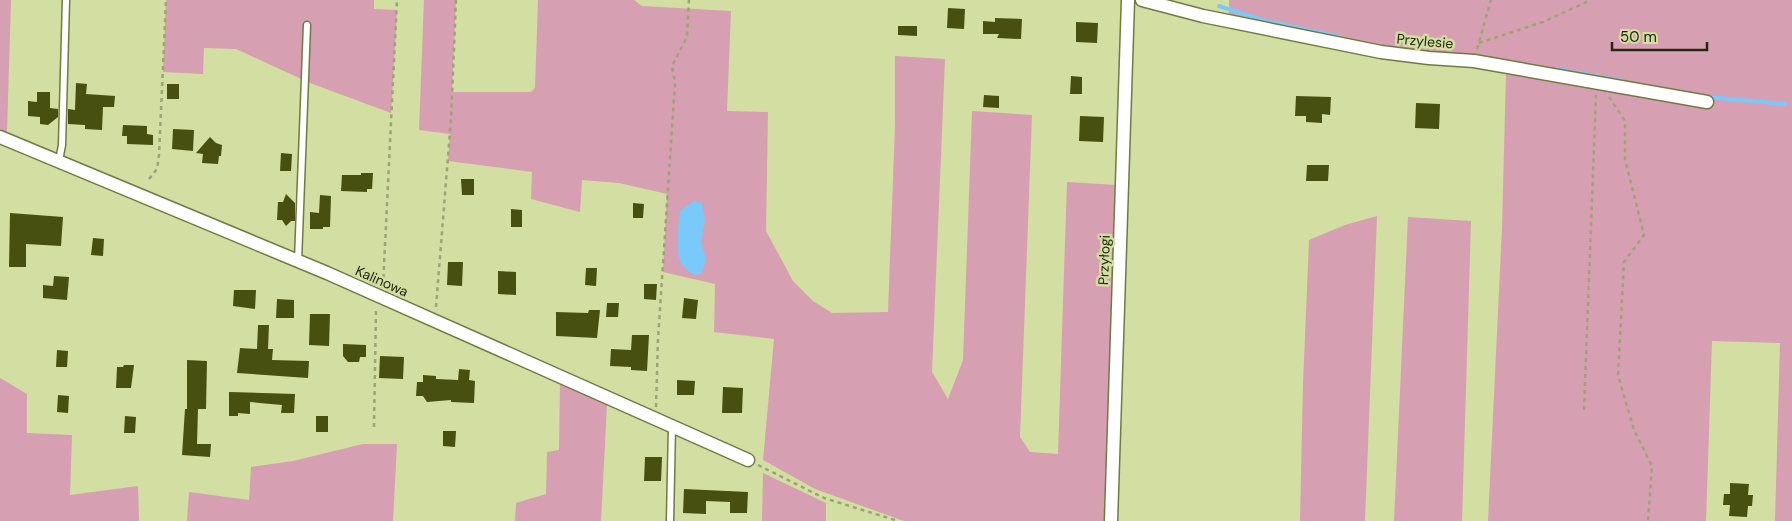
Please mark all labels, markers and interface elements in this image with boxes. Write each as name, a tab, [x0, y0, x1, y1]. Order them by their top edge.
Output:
scale bar	[1612, 20, 1707, 52]
text: 50 m	[1620, 27, 1657, 47]
street label: Przylesie	[1396, 30, 1454, 52]
street label: Przyłogi	[1094, 235, 1114, 285]
street label: Kalinowa	[353, 261, 411, 301]

